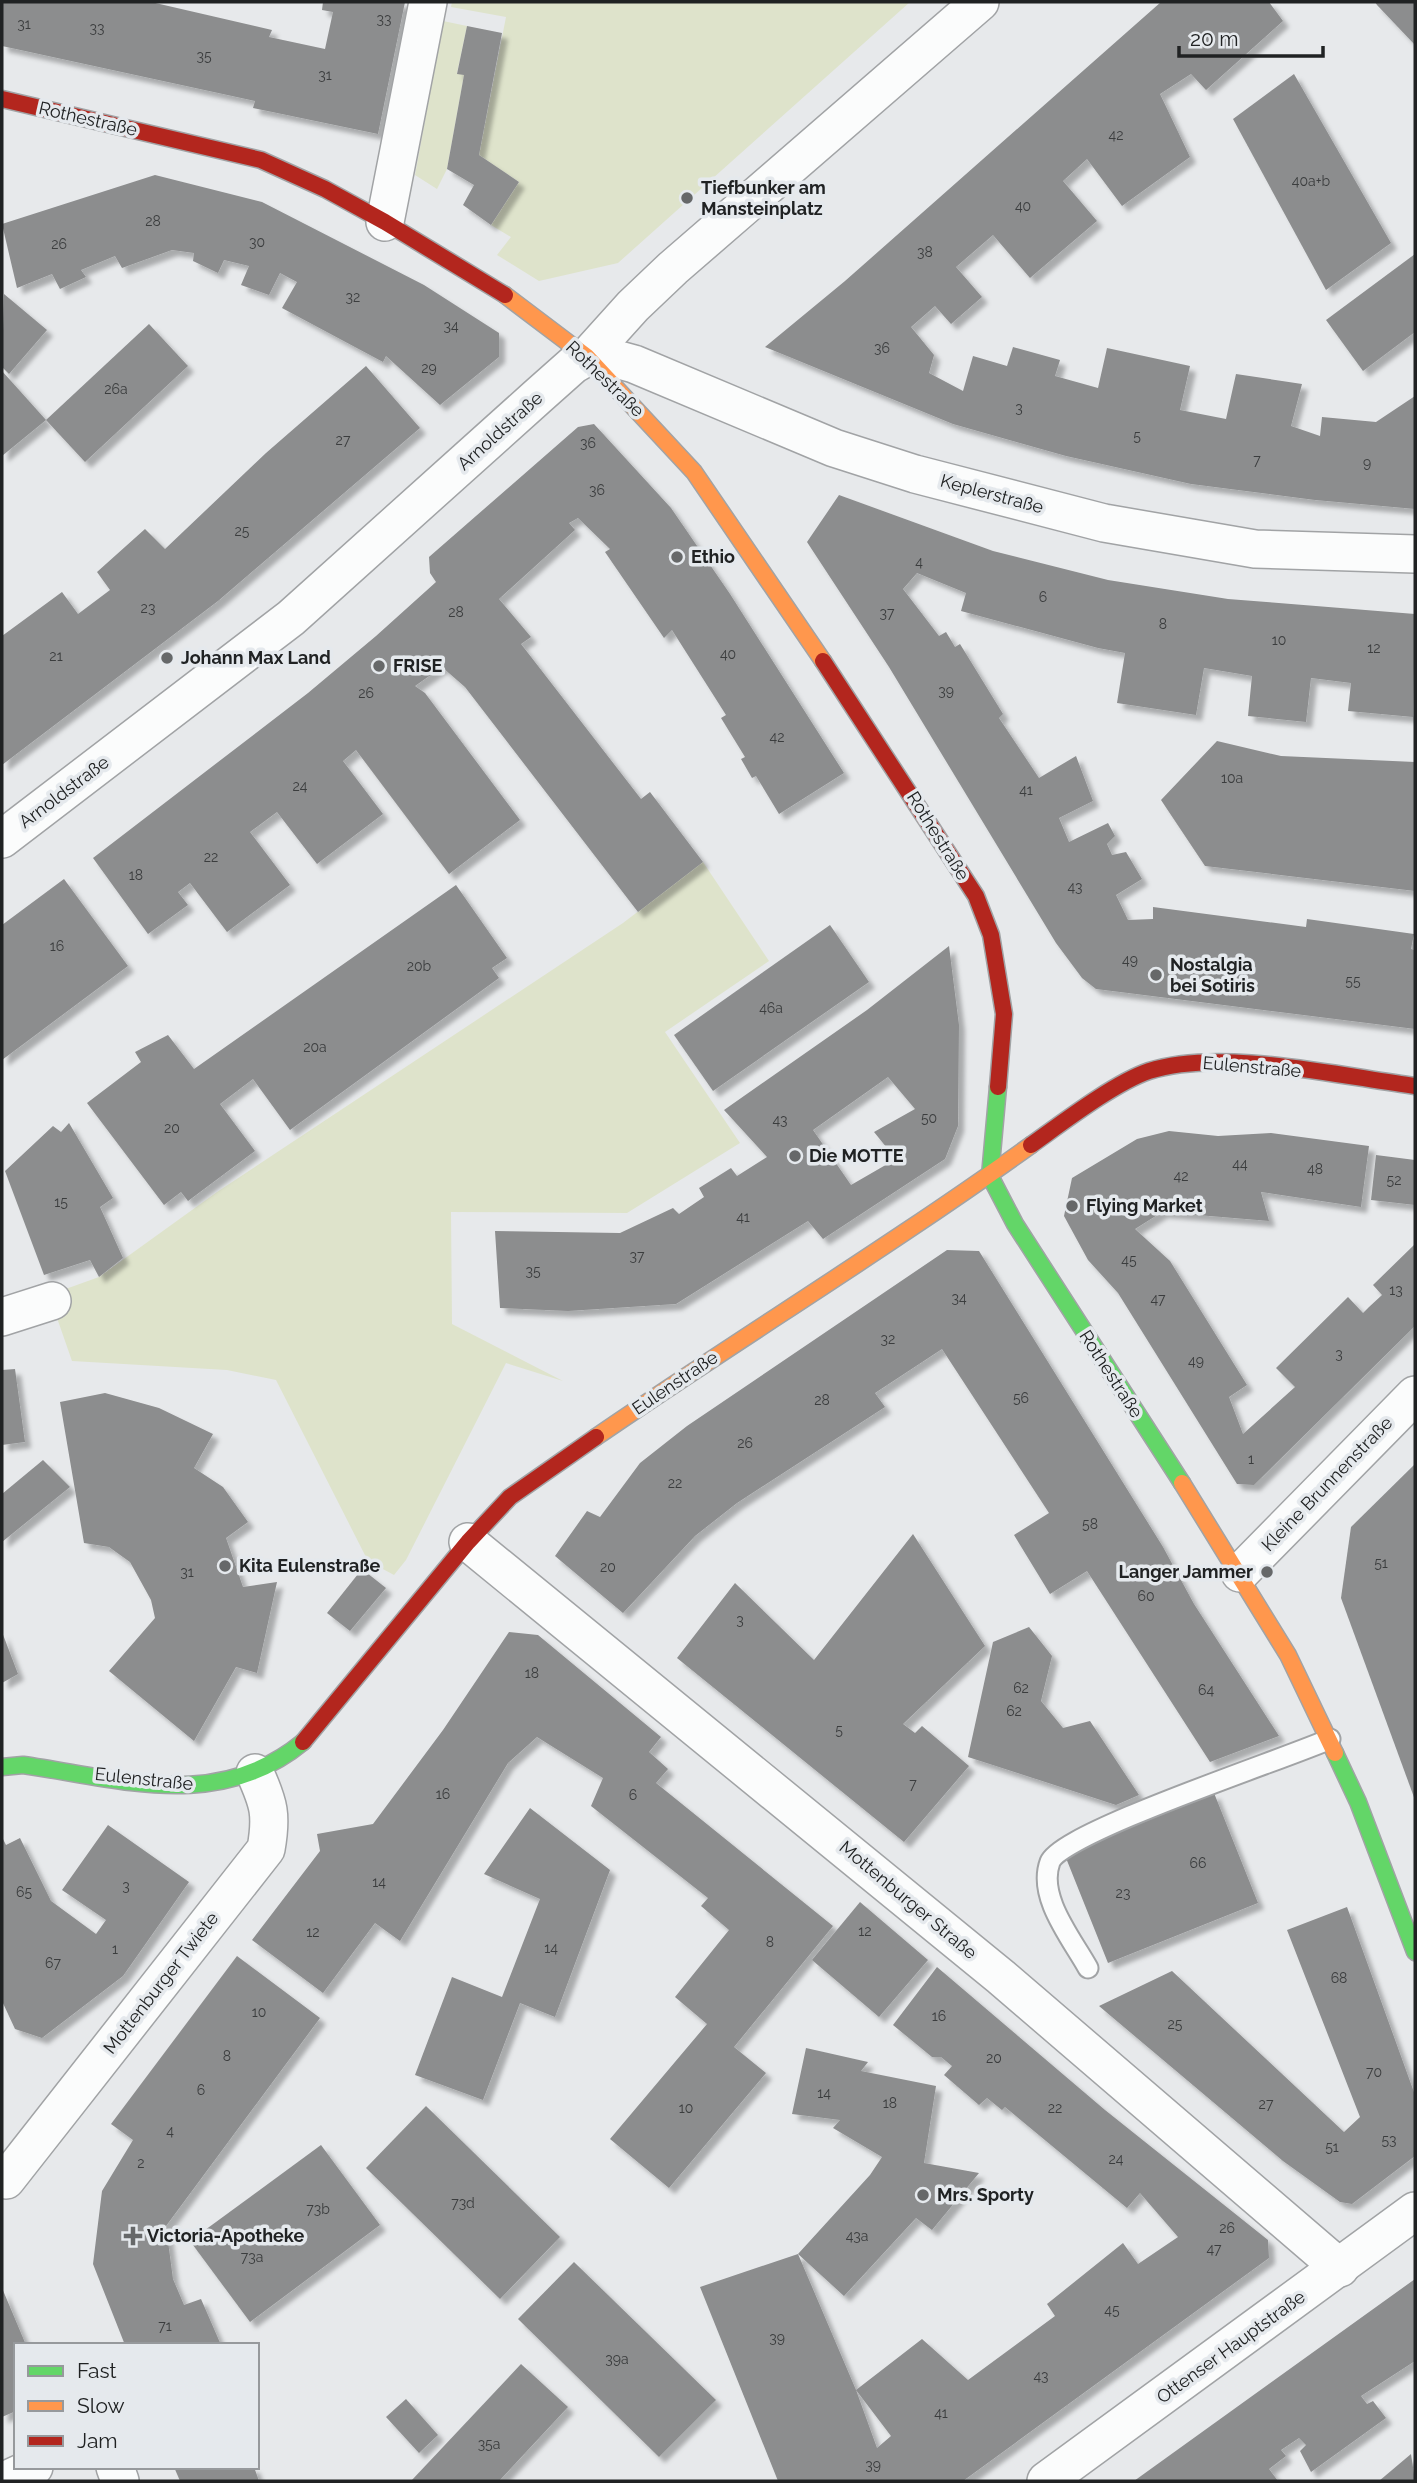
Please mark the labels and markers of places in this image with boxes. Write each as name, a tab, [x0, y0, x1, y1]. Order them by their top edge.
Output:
place label: Tiefbunker am Mansteinplatz	[701, 177, 826, 219]
marker: Tiefbunker am Mansteinplatz	[679, 190, 695, 206]
place label: Ethio	[691, 546, 735, 567]
marker: Ethio	[669, 549, 685, 565]
place label: Johann Max Land	[181, 647, 331, 668]
marker: Johann Max Land	[159, 650, 175, 666]
place label: FRISE	[393, 655, 442, 676]
marker: FRISE	[371, 658, 387, 674]
place label: Nostalgia bei Sotiris	[1170, 954, 1255, 996]
marker: Nostalgia bei Sotiris	[1148, 967, 1164, 983]
place label: Die MOTTE	[809, 1145, 904, 1166]
marker: Die MOTTE	[787, 1148, 803, 1164]
place label: Flying Market	[1086, 1195, 1203, 1216]
marker: Flying Market	[1064, 1198, 1080, 1214]
place label: Kita Eulenstraße	[239, 1555, 380, 1576]
marker: Kita Eulenstraße	[217, 1558, 233, 1574]
place label: Langer Jammer	[1118, 1561, 1253, 1582]
marker: Langer Jammer	[1259, 1564, 1275, 1580]
place label: Mrs. Sporty	[937, 2184, 1034, 2205]
marker: Mrs. Sporty	[915, 2187, 931, 2203]
place label: Victoria-Apotheke	[147, 2225, 304, 2246]
marker: Victoria-Apotheke	[125, 2228, 141, 2244]

